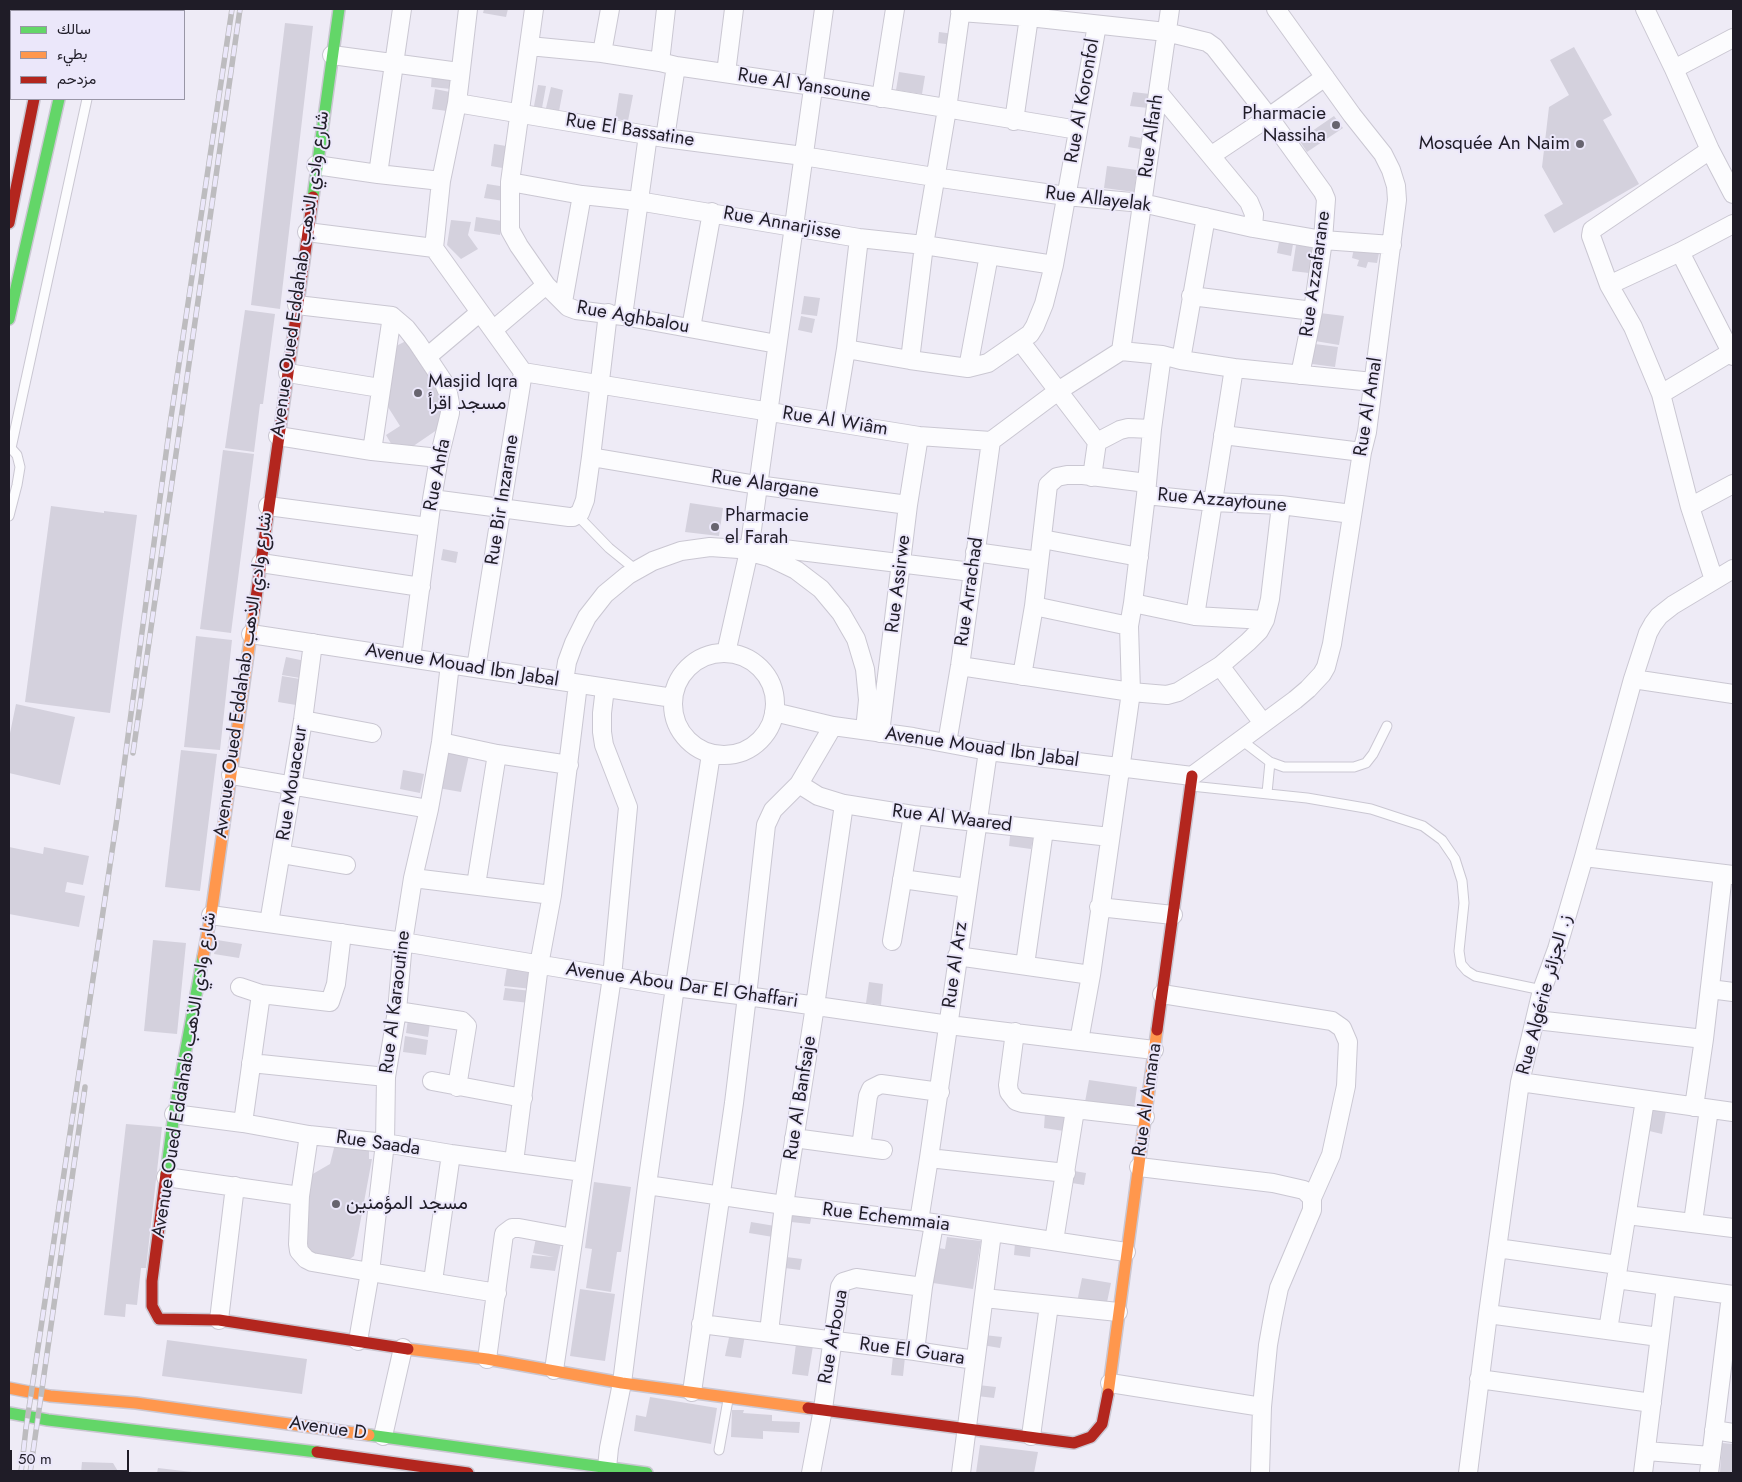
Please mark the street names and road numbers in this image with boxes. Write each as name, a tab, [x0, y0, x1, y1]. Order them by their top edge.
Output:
street label: Rue Al Koronfol	[1061, 37, 1105, 165]
street label: Rue Al Yansoune	[736, 64, 872, 108]
street label: Rue Alfarh	[1135, 93, 1169, 179]
street label: Avenue Oued Eddahab شارع وادي الذهب	[267, 110, 335, 438]
street label: Rue El Bassatine	[564, 110, 696, 152]
street label: Rue Allayelak	[1044, 182, 1152, 218]
street label: Rue Annarjisse	[721, 202, 843, 246]
street label: Rue Azzafarane	[1296, 210, 1336, 338]
street label: Rue Aghbalou	[575, 297, 691, 339]
street label: Rue Al Amal	[1350, 356, 1388, 458]
street label: Rue Al Wiâm	[781, 402, 889, 442]
street label: Rue Bir Inzarane	[481, 433, 525, 567]
street label: Rue Anfa	[420, 437, 456, 513]
street label: Rue Alargane	[710, 466, 820, 504]
street label: Rue Azzaytoune	[1156, 484, 1288, 518]
street label: Avenue Oued Eddahab شارع وادي الذهب	[210, 511, 278, 839]
street label: Rue Assirwe	[882, 534, 916, 634]
street label: Rue Arrachad	[951, 536, 989, 648]
street label: Avenue Mouad Ibn Jabal	[364, 639, 560, 693]
street label: Avenue Mouad Ibn Jabal	[884, 723, 1080, 773]
street label: Rue Mouaceur	[273, 724, 313, 842]
street label: Rue Al Waared	[891, 800, 1013, 838]
street label: Avenue Oued Eddahab شارع وادي الذهب	[148, 911, 222, 1239]
street label: Rue Algérie ز. الجزائر	[1513, 912, 1577, 1078]
street label: Rue Al Arz	[939, 920, 973, 1010]
street label: Rue Al Karaoutine	[376, 929, 416, 1075]
street label: Avenue Abou Dar El Ghaffari	[564, 958, 800, 1014]
street label: Rue Al Banfsaje	[780, 1034, 822, 1162]
street label: Rue Al Amana	[1129, 1042, 1167, 1158]
street label: Rue Saada	[334, 1127, 422, 1161]
street label: Rue Echemmaia	[821, 1199, 951, 1237]
street label: Rue Arboua	[814, 1288, 854, 1386]
street label: Rue El Guara	[858, 1333, 966, 1371]
street label: Avenue D	[288, 1412, 368, 1446]

